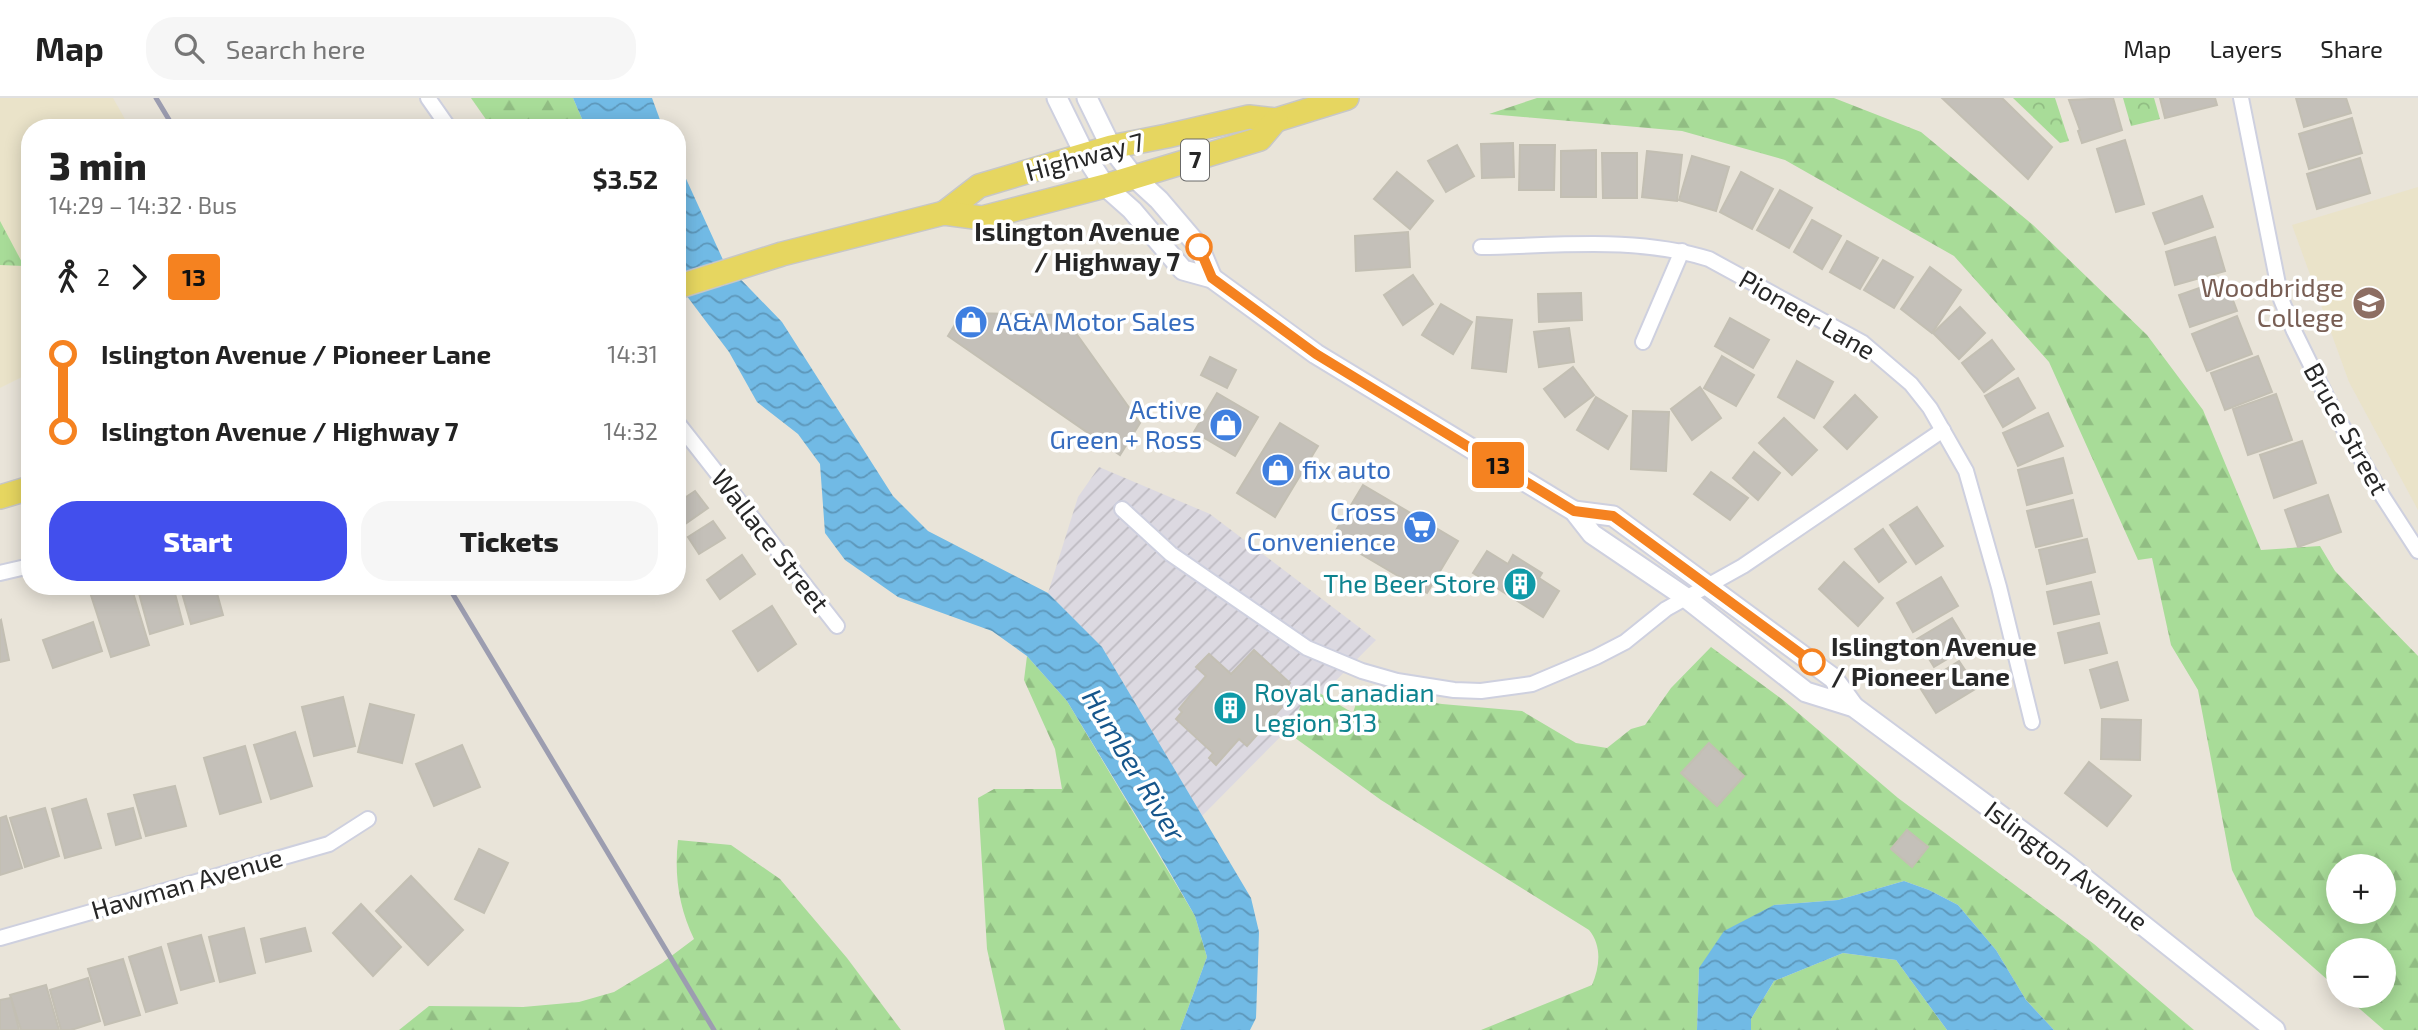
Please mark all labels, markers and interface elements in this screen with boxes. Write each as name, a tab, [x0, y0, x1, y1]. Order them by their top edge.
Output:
search box	[146, 17, 636, 80]
text: Map	[35, 28, 104, 68]
icon: search	[170, 29, 208, 67]
text: Search here	[226, 33, 365, 64]
text: Map	[2123, 34, 2171, 63]
text: Layers	[2209, 34, 2282, 63]
text: Share	[2320, 34, 2383, 63]
street label: Highway 7	[1022, 125, 1147, 186]
road number: 7	[1181, 140, 1209, 180]
text: 3 min	[49, 142, 147, 188]
text: $3.52	[592, 163, 658, 194]
text: 14:29 – 14:32 · Bus	[49, 191, 237, 219]
place label: Islington Avenue / Highway 7	[974, 215, 1180, 277]
marker: Islington Avenue / Highway 7	[1186, 234, 1212, 260]
icon: walk	[49, 258, 87, 296]
icon: forward	[120, 258, 158, 296]
text: 13	[182, 262, 206, 291]
street label: Pioneer Lane	[1734, 262, 1881, 365]
text: 2	[97, 263, 110, 291]
place label: Woodbridge College	[2200, 271, 2344, 332]
school or university icon: Woodbridge College	[2350, 284, 2388, 322]
shop icon: A&A Motor Sales	[952, 303, 990, 341]
place label: A&A Motor Sales	[996, 305, 1195, 336]
text: Islington Avenue / Pioneer Lane	[101, 338, 491, 369]
text: 14:31	[607, 340, 658, 368]
street label: Bruce Street	[2298, 357, 2396, 500]
place label: Active Green + Ross	[1050, 393, 1202, 454]
shop icon: Active Green + Ross	[1207, 406, 1245, 444]
text: Islington Avenue / Highway 7	[101, 415, 458, 446]
text: 14:32	[604, 417, 658, 445]
line badge: 13	[1466, 442, 1530, 488]
text: 13	[1486, 450, 1510, 479]
shop icon: fix auto	[1259, 451, 1297, 489]
place label: fix auto	[1302, 453, 1391, 484]
street label: Wallace Street	[706, 462, 837, 618]
place label: Cross Convenience	[1247, 495, 1396, 556]
button: Start	[49, 501, 347, 581]
button: Tickets	[361, 501, 658, 581]
supermarket icon: Cross Convenience	[1401, 508, 1439, 546]
building icon: The Beer Store	[1501, 565, 1539, 603]
place label: The Beer Store	[1323, 567, 1496, 598]
place label: Islington Avenue / Pioneer Lane	[1831, 630, 2037, 691]
marker: Islington Avenue / Pioneer Lane	[1799, 649, 1825, 675]
place label: Royal Canadian Legion 313	[1254, 676, 1435, 737]
water label: Humber River	[1076, 682, 1194, 848]
building icon: Royal Canadian Legion 313	[1211, 689, 1249, 727]
street label: Islington Avenue	[1979, 793, 2154, 936]
street label: Hawman Avenue	[87, 840, 286, 925]
map controls	[2326, 854, 2396, 1008]
button: +	[2326, 854, 2396, 924]
button: −	[2326, 938, 2396, 1008]

